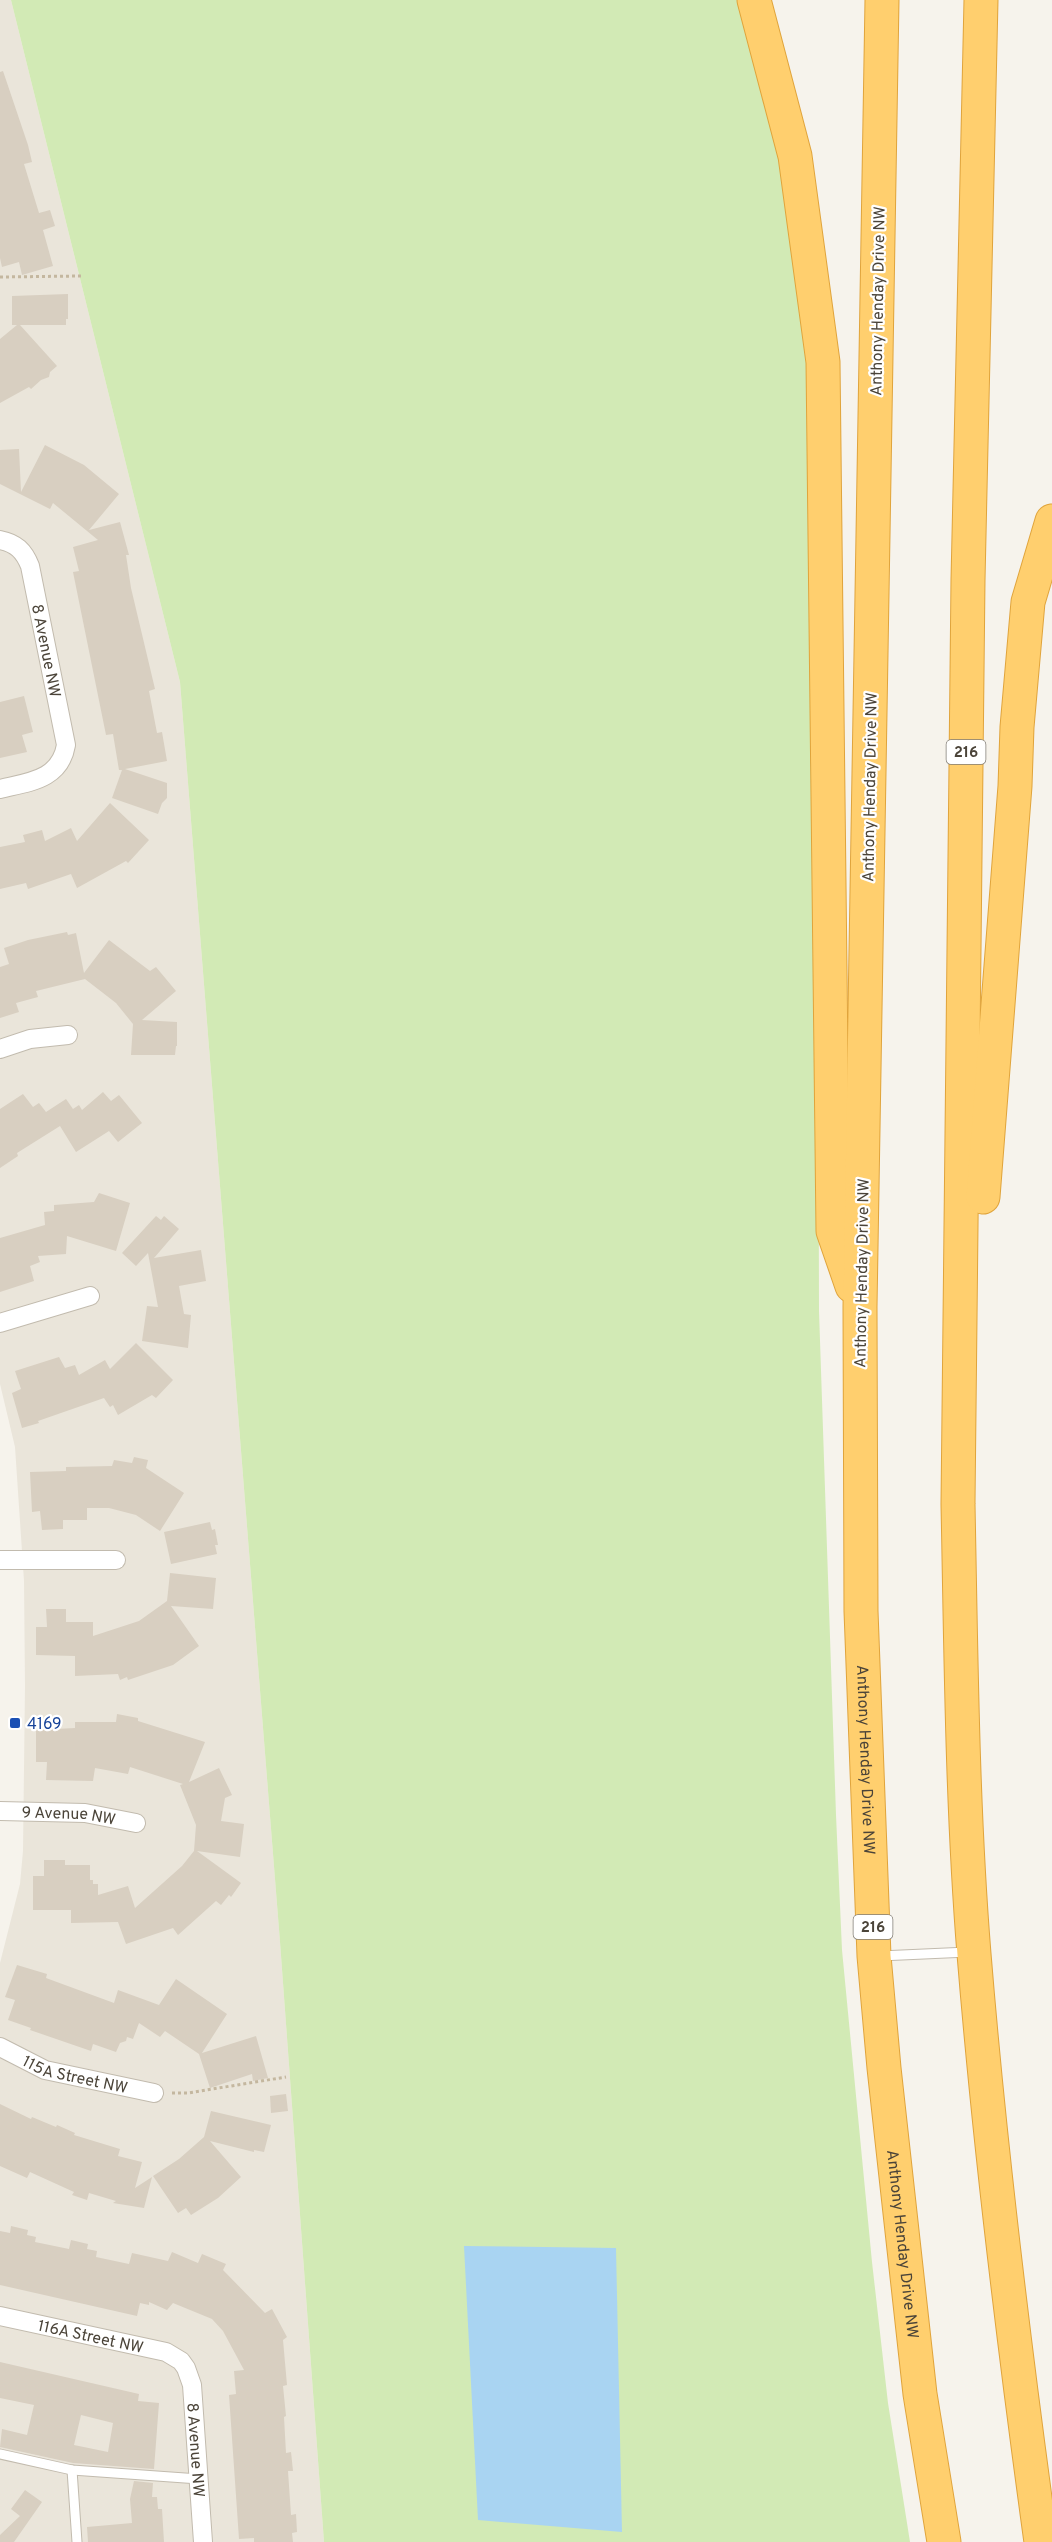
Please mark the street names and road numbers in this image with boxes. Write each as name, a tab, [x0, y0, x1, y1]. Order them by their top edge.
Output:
street label: Anthony Henday Drive NW	[867, 206, 891, 396]
street label: 8 Avenue NW	[26, 603, 64, 699]
street label: Anthony Henday Drive NW	[859, 692, 883, 882]
road number: 216	[946, 740, 986, 764]
street label: Anthony Henday Drive NW	[851, 1178, 875, 1368]
street label: Anthony Henday Drive NW	[851, 1664, 878, 1855]
street label: 9 Avenue NW	[21, 1804, 117, 1831]
road number: 216	[854, 1915, 892, 1939]
street label: 115A Street NW	[19, 2052, 129, 2099]
street label: Anthony Henday Drive NW	[881, 2149, 922, 2340]
street label: 116A Street NW	[36, 2316, 145, 2359]
street label: 8 Avenue NW	[181, 2402, 208, 2498]

